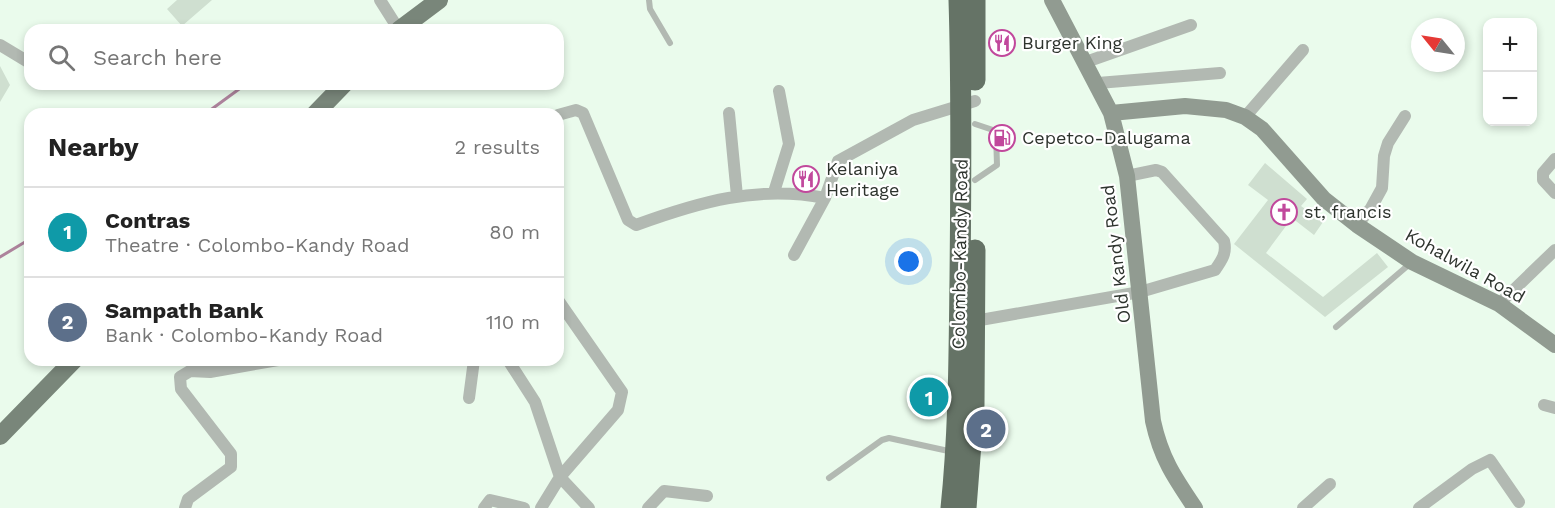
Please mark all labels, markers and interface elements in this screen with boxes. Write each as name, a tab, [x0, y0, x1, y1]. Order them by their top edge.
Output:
north arrow	[1411, 18, 1465, 72]
map controls	[1483, 18, 1537, 126]
button: +	[1483, 18, 1537, 72]
search box	[24, 24, 564, 90]
restaurant icon: Burger King	[987, 28, 1017, 58]
place label: Burger King	[1022, 32, 1123, 53]
icon: search	[45, 41, 78, 74]
text: Search here	[93, 45, 222, 70]
button: −	[1483, 72, 1537, 126]
fuel station icon: Cepetco-Dalugama	[987, 123, 1017, 153]
place label: Cepetco-Dalugama	[1022, 127, 1191, 148]
text: Nearby	[48, 132, 139, 162]
text: 2 results	[455, 135, 540, 159]
place label: Kelaniya Heritage	[826, 158, 899, 200]
street label: Colombo-Kandy Road	[947, 158, 972, 350]
restaurant icon: Kelaniya Heritage	[791, 164, 821, 194]
street label: Old Kandy Road	[1097, 184, 1134, 325]
church icon: st, francis	[1269, 197, 1299, 227]
place label: st, francis	[1304, 201, 1391, 222]
text: Contras	[105, 208, 190, 233]
text: 1	[63, 220, 72, 244]
text: 80 m	[489, 220, 540, 244]
street label: Kohalwila Road	[1402, 224, 1529, 307]
text: Theatre · Colombo-Kandy Road	[105, 233, 410, 257]
your location	[894, 247, 923, 276]
text: Sampath Bank	[105, 298, 263, 323]
text: 2	[62, 310, 73, 334]
text: 110 m	[486, 310, 540, 334]
text: Bank · Colombo-Kandy Road	[105, 323, 383, 347]
pin: 1	[910, 374, 948, 420]
pin: 2	[966, 406, 1006, 452]

